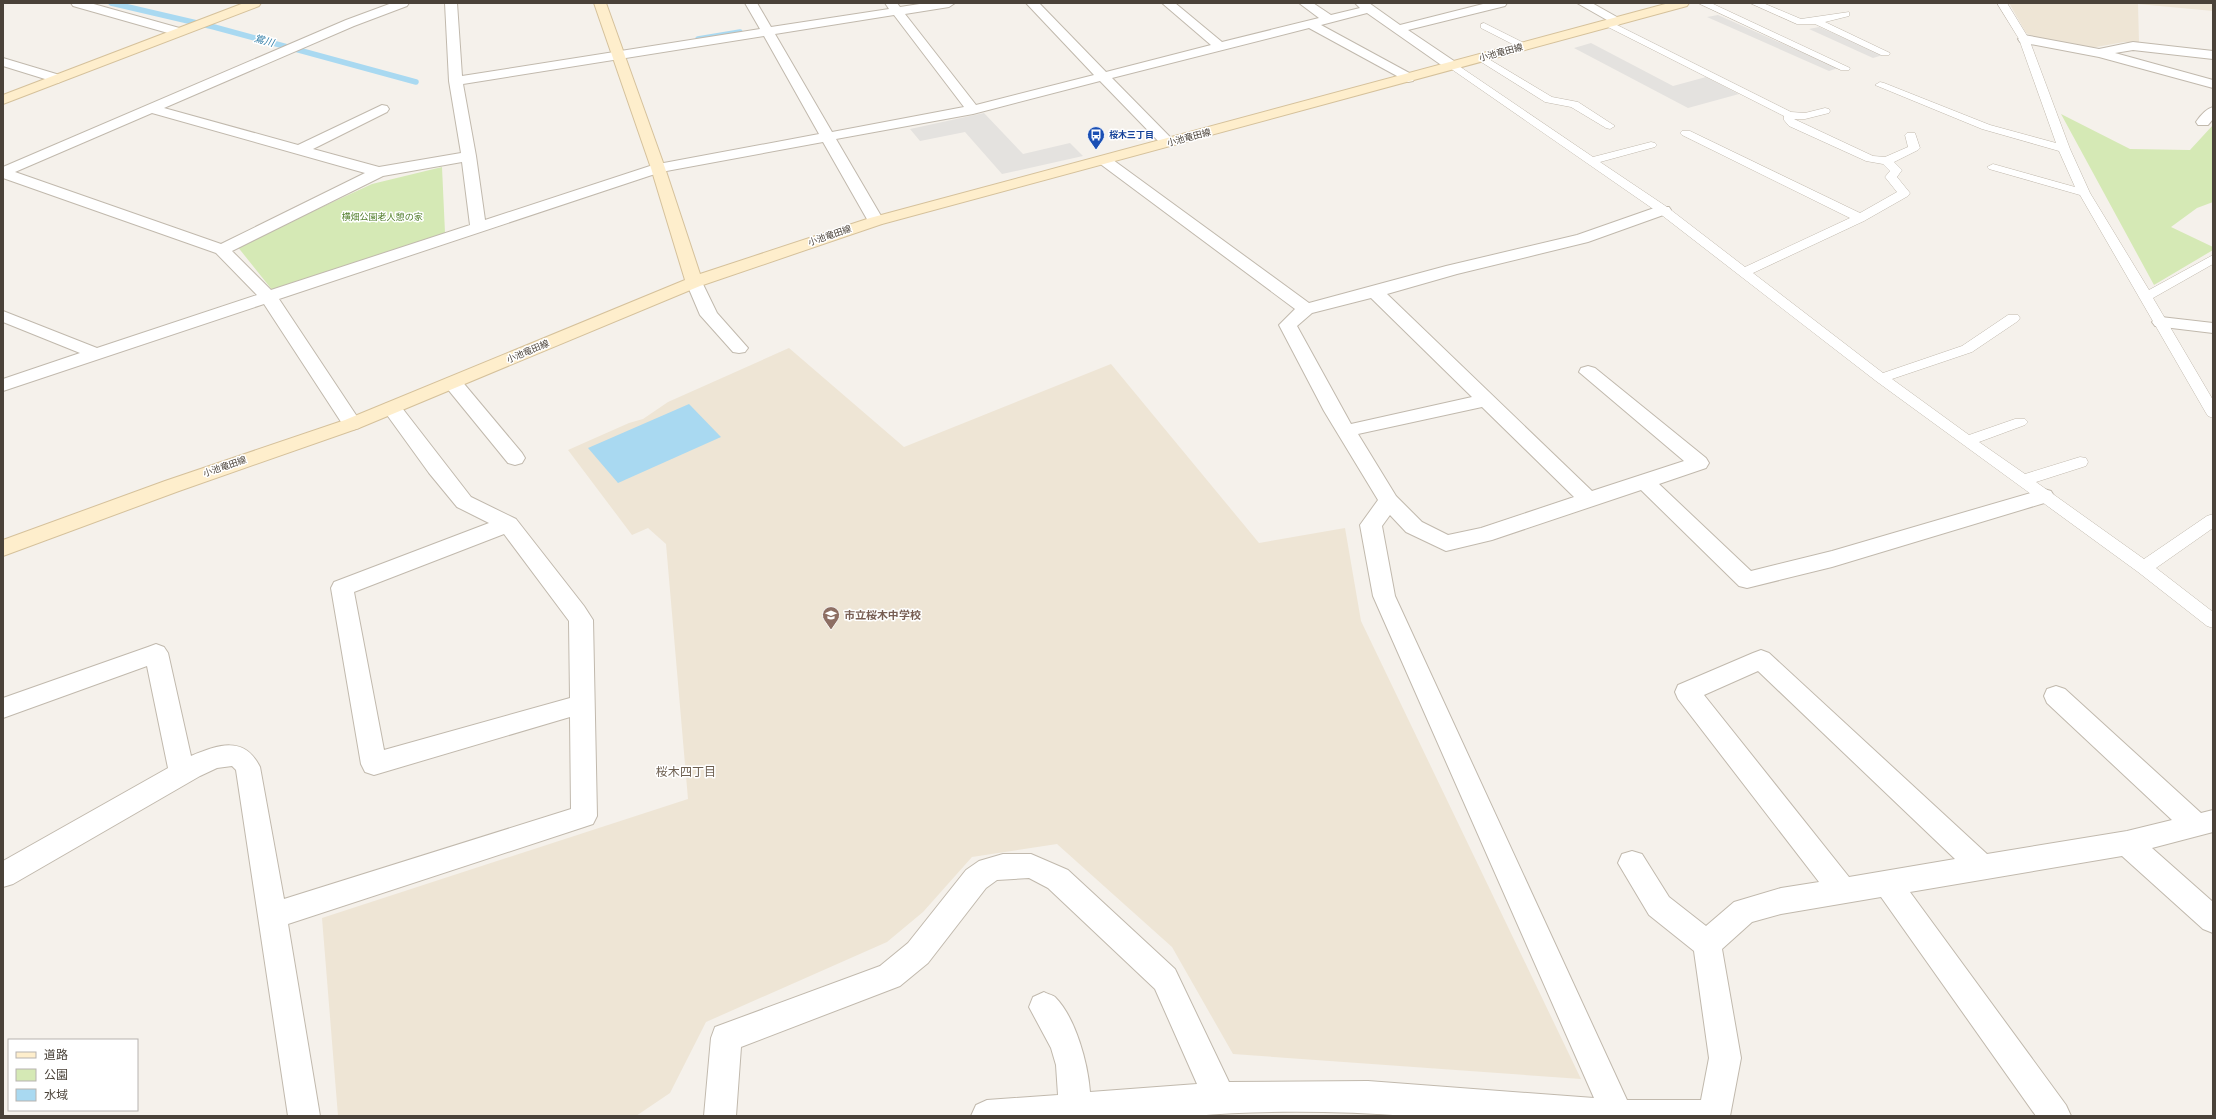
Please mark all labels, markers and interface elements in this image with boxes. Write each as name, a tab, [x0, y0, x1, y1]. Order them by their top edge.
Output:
water label: 鴬川	[253, 33, 276, 50]
street label: 小池竜田線	[1478, 42, 1525, 64]
bus stop icon: 桜木三丁目	[1086, 125, 1106, 150]
street label: 小池竜田線	[1166, 127, 1213, 149]
place label: 桜木三丁目	[1109, 130, 1154, 141]
park label: 横畑公園老人憩の家	[341, 212, 423, 223]
street label: 小池竜田線	[807, 223, 854, 249]
street label: 小池竜田線	[505, 338, 552, 366]
street label: 小池竜田線	[202, 454, 249, 480]
school or university icon: 市立桜木中学校	[821, 605, 841, 630]
place label: 市立桜木中学校	[844, 609, 921, 622]
district label: 桜木四丁目	[656, 765, 716, 779]
legend	[8, 1039, 138, 1111]
text: 道路	[44, 1048, 68, 1062]
text: 公園	[44, 1068, 68, 1082]
text: 水域	[44, 1088, 68, 1102]

